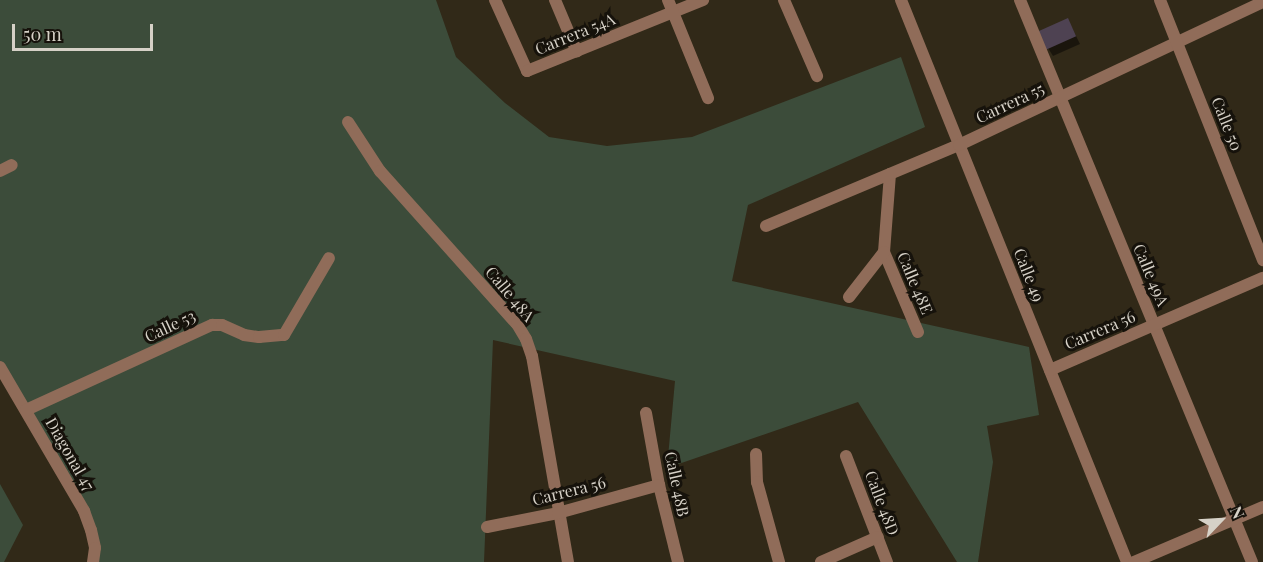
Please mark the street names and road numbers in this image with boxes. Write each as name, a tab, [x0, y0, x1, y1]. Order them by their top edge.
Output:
street label: Carrera 54A	[532, 9, 618, 59]
street label: Carrera 55	[973, 79, 1047, 127]
street label: Calle 50	[1208, 94, 1246, 154]
street label: Calle 49A	[1129, 241, 1173, 309]
street label: Calle 49	[1010, 245, 1048, 305]
street label: Calle 48E	[893, 249, 937, 317]
street label: Calle 48A	[481, 262, 539, 326]
street label: Calle 53	[142, 306, 198, 346]
street label: Carrera 56	[1062, 307, 1138, 353]
street label: Diagonal 47	[41, 414, 99, 494]
street label: Calle 48B	[661, 450, 693, 518]
street label: Calle 48D	[861, 468, 903, 538]
street label: Carrera 56	[530, 473, 608, 509]

